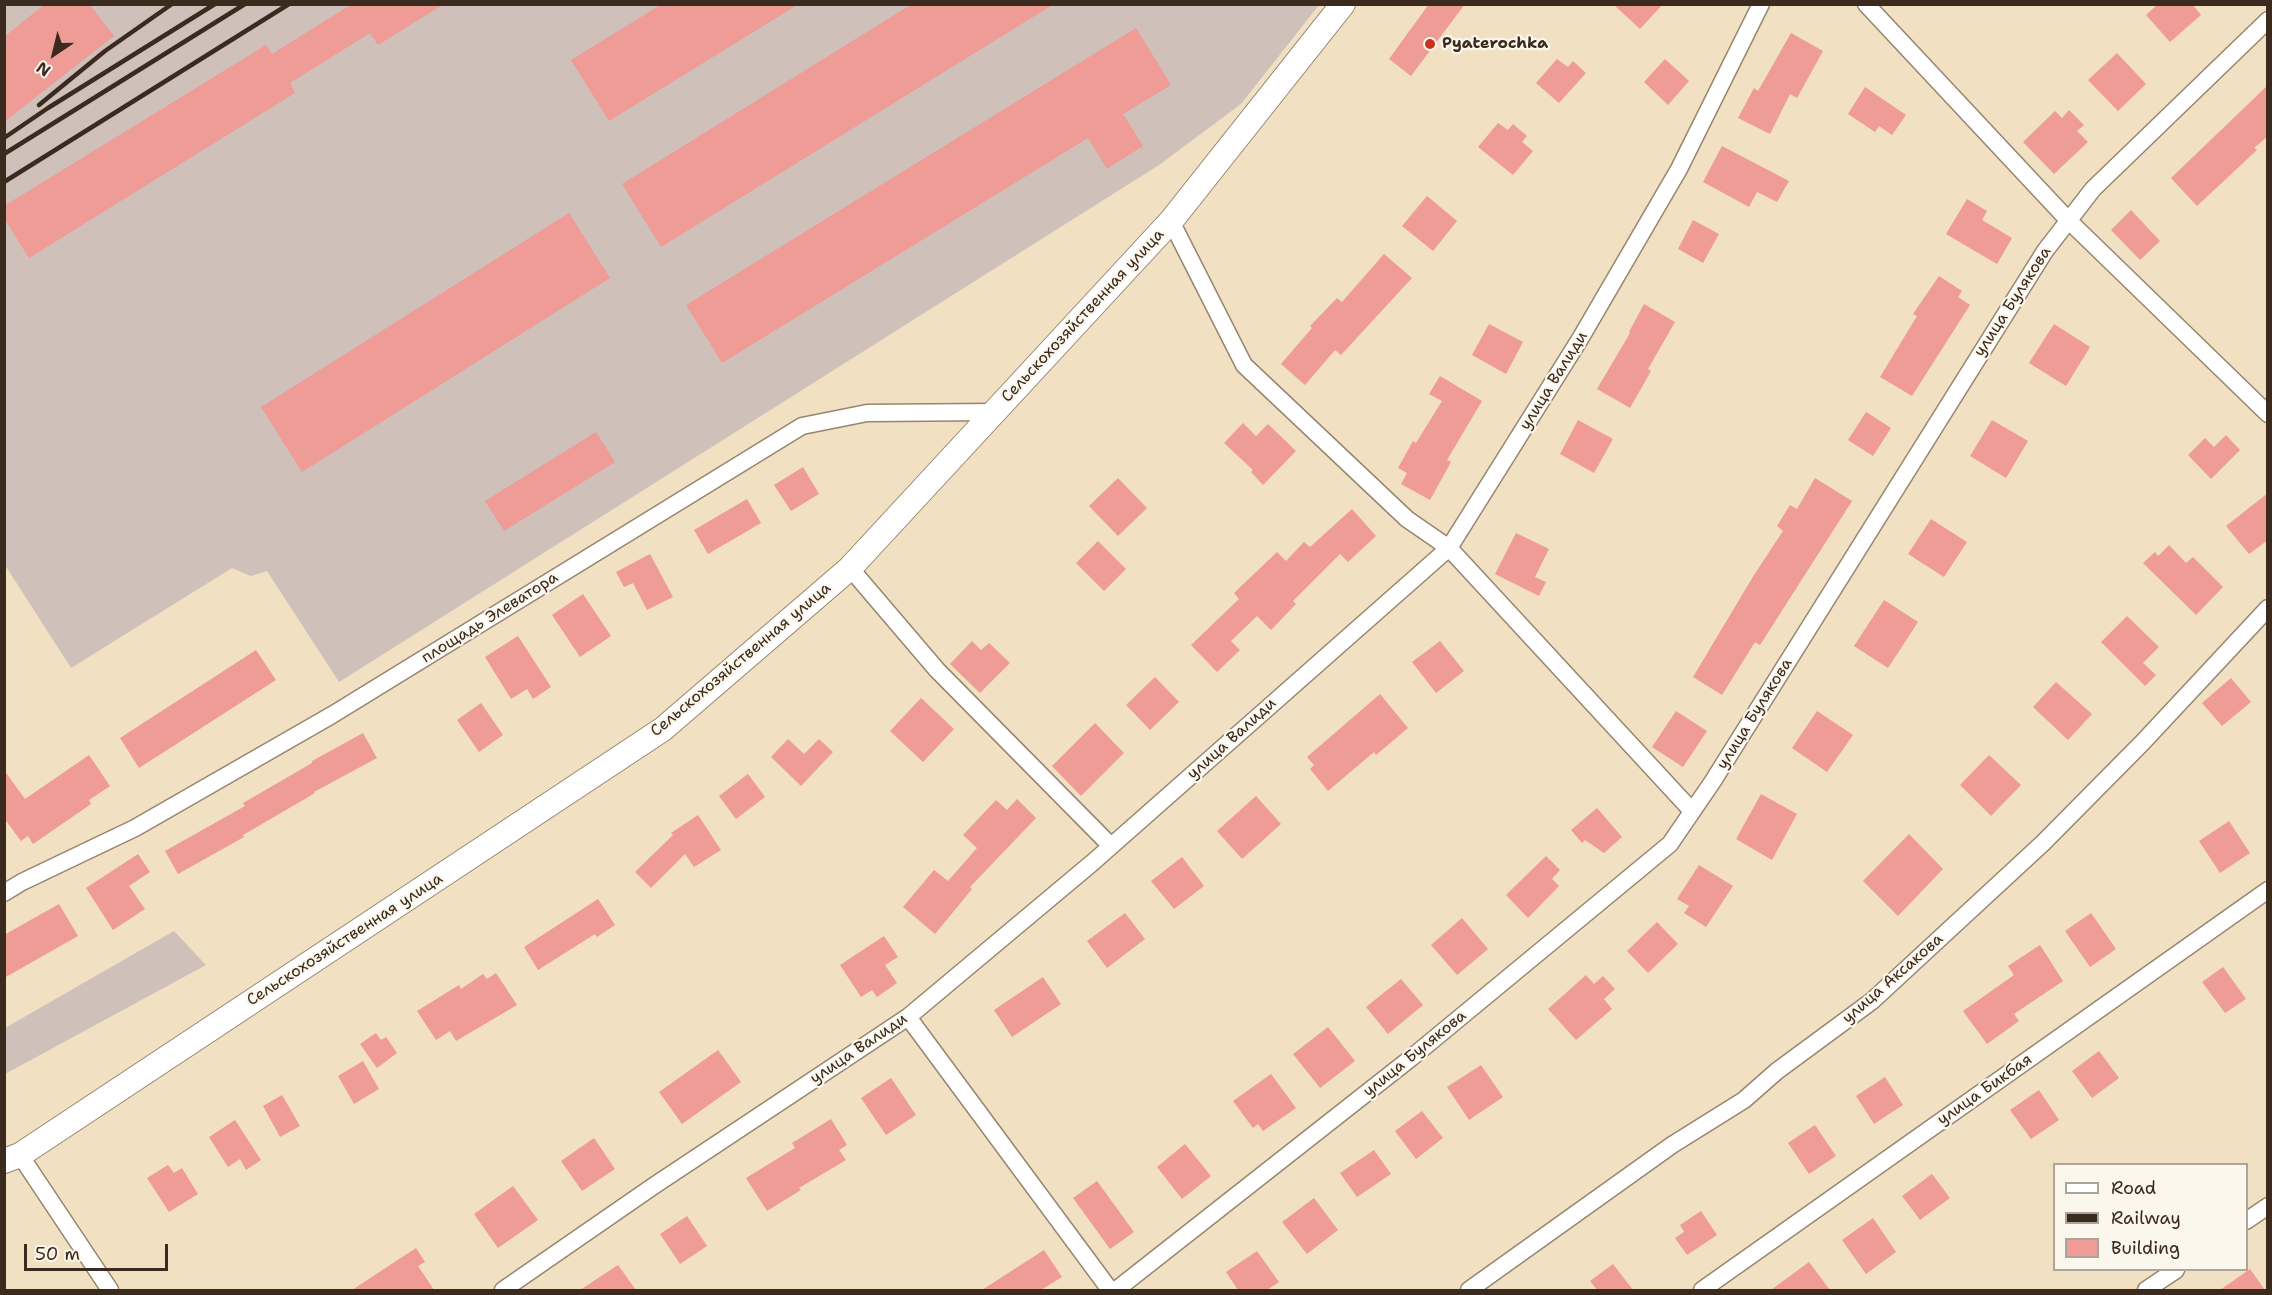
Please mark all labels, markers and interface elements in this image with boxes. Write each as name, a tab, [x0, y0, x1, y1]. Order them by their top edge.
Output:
north arrow	[24, 24, 84, 84]
place label: Pyaterochka	[1442, 34, 1548, 54]
marker: Pyaterochka	[1423, 37, 1437, 51]
text: N	[32, 57, 55, 81]
street label: Сельскохозяйственная улица	[998, 225, 1168, 407]
street label: улица Булякова	[1970, 243, 2056, 361]
street label: улица Валиди	[1516, 328, 1592, 434]
street label: площадь Элеватора	[418, 568, 562, 668]
street label: Сельскохозяйственная улица	[647, 579, 835, 741]
street label: улица Булякова	[1713, 655, 1797, 773]
street label: улица Валиди	[1184, 694, 1280, 784]
street label: Сельскохозяйственная улица	[243, 869, 447, 1011]
street label: улица Аксакова	[1839, 930, 1947, 1028]
street label: улица Булякова	[1360, 1007, 1470, 1101]
street label: улица Валиди	[807, 1009, 911, 1089]
street label: улица Бикбая	[1934, 1050, 2036, 1130]
legend	[2053, 1163, 2248, 1271]
text: Road	[2111, 1176, 2156, 1200]
text: Railway	[2111, 1206, 2181, 1230]
scale bar	[27, 1232, 171, 1270]
text: Building	[2111, 1236, 2180, 1260]
text: 50 m	[35, 1242, 80, 1266]

